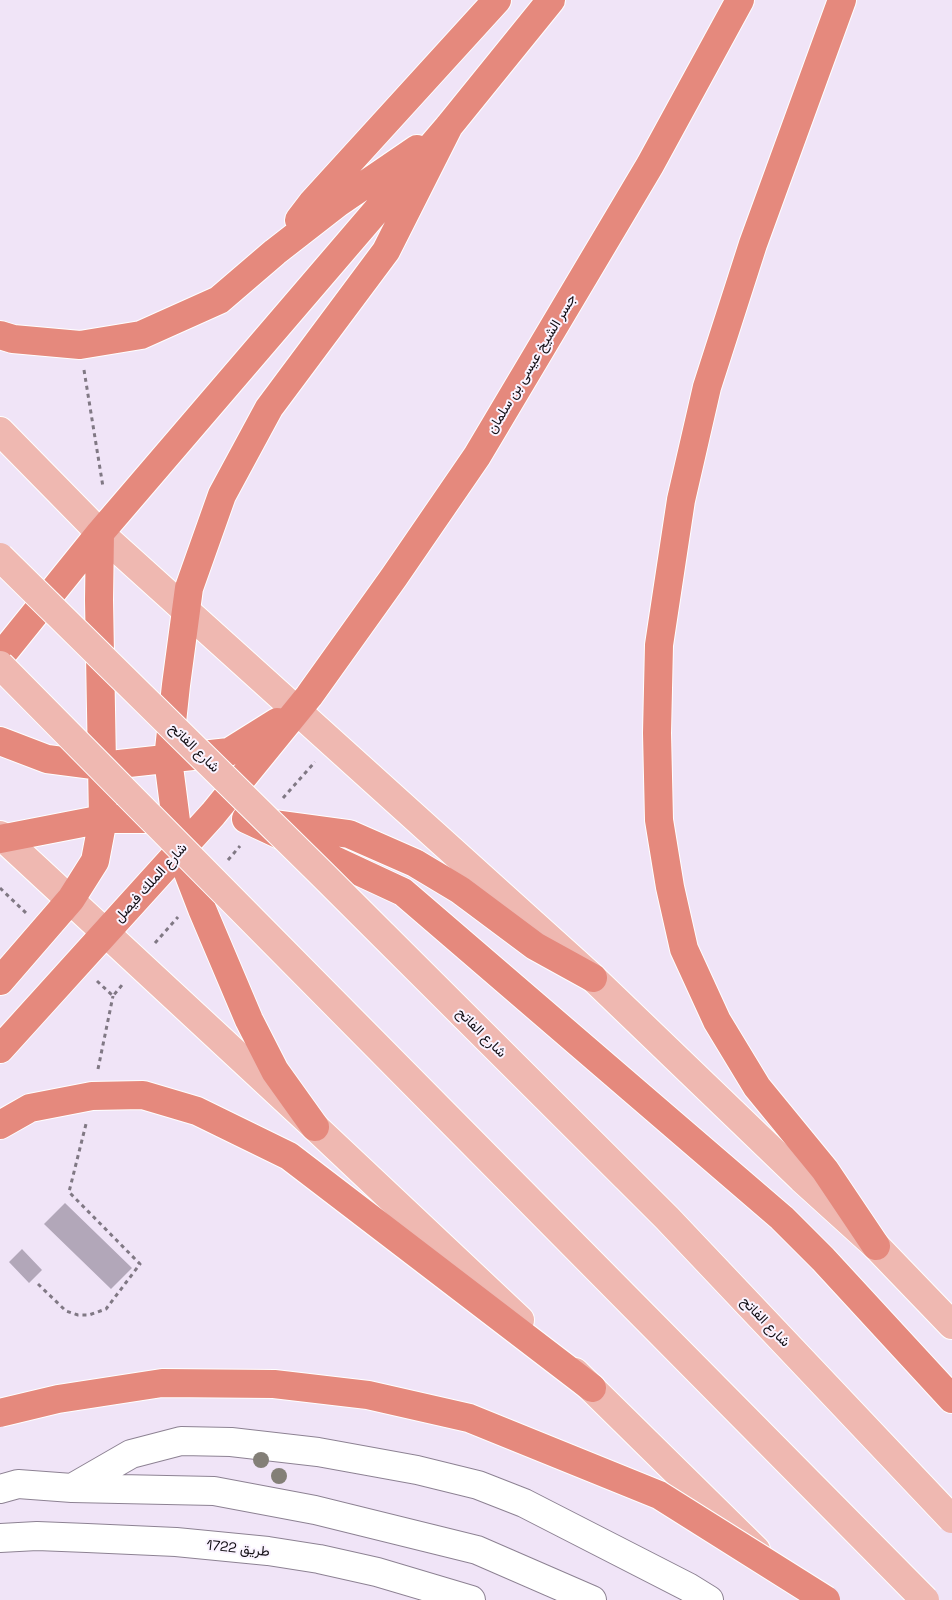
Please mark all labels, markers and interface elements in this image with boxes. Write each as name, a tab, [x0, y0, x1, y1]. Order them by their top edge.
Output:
street label: جسر الشيخ عيسى بن سلمان	[484, 291, 580, 437]
street label: شارع الفاتح	[165, 720, 223, 776]
street label: شارع الملك فيصل	[111, 840, 191, 926]
street label: شارع الفاتح	[453, 1005, 509, 1061]
street label: شارع الفاتح	[737, 1293, 793, 1351]
street label: طريق 1722	[205, 1537, 271, 1561]

